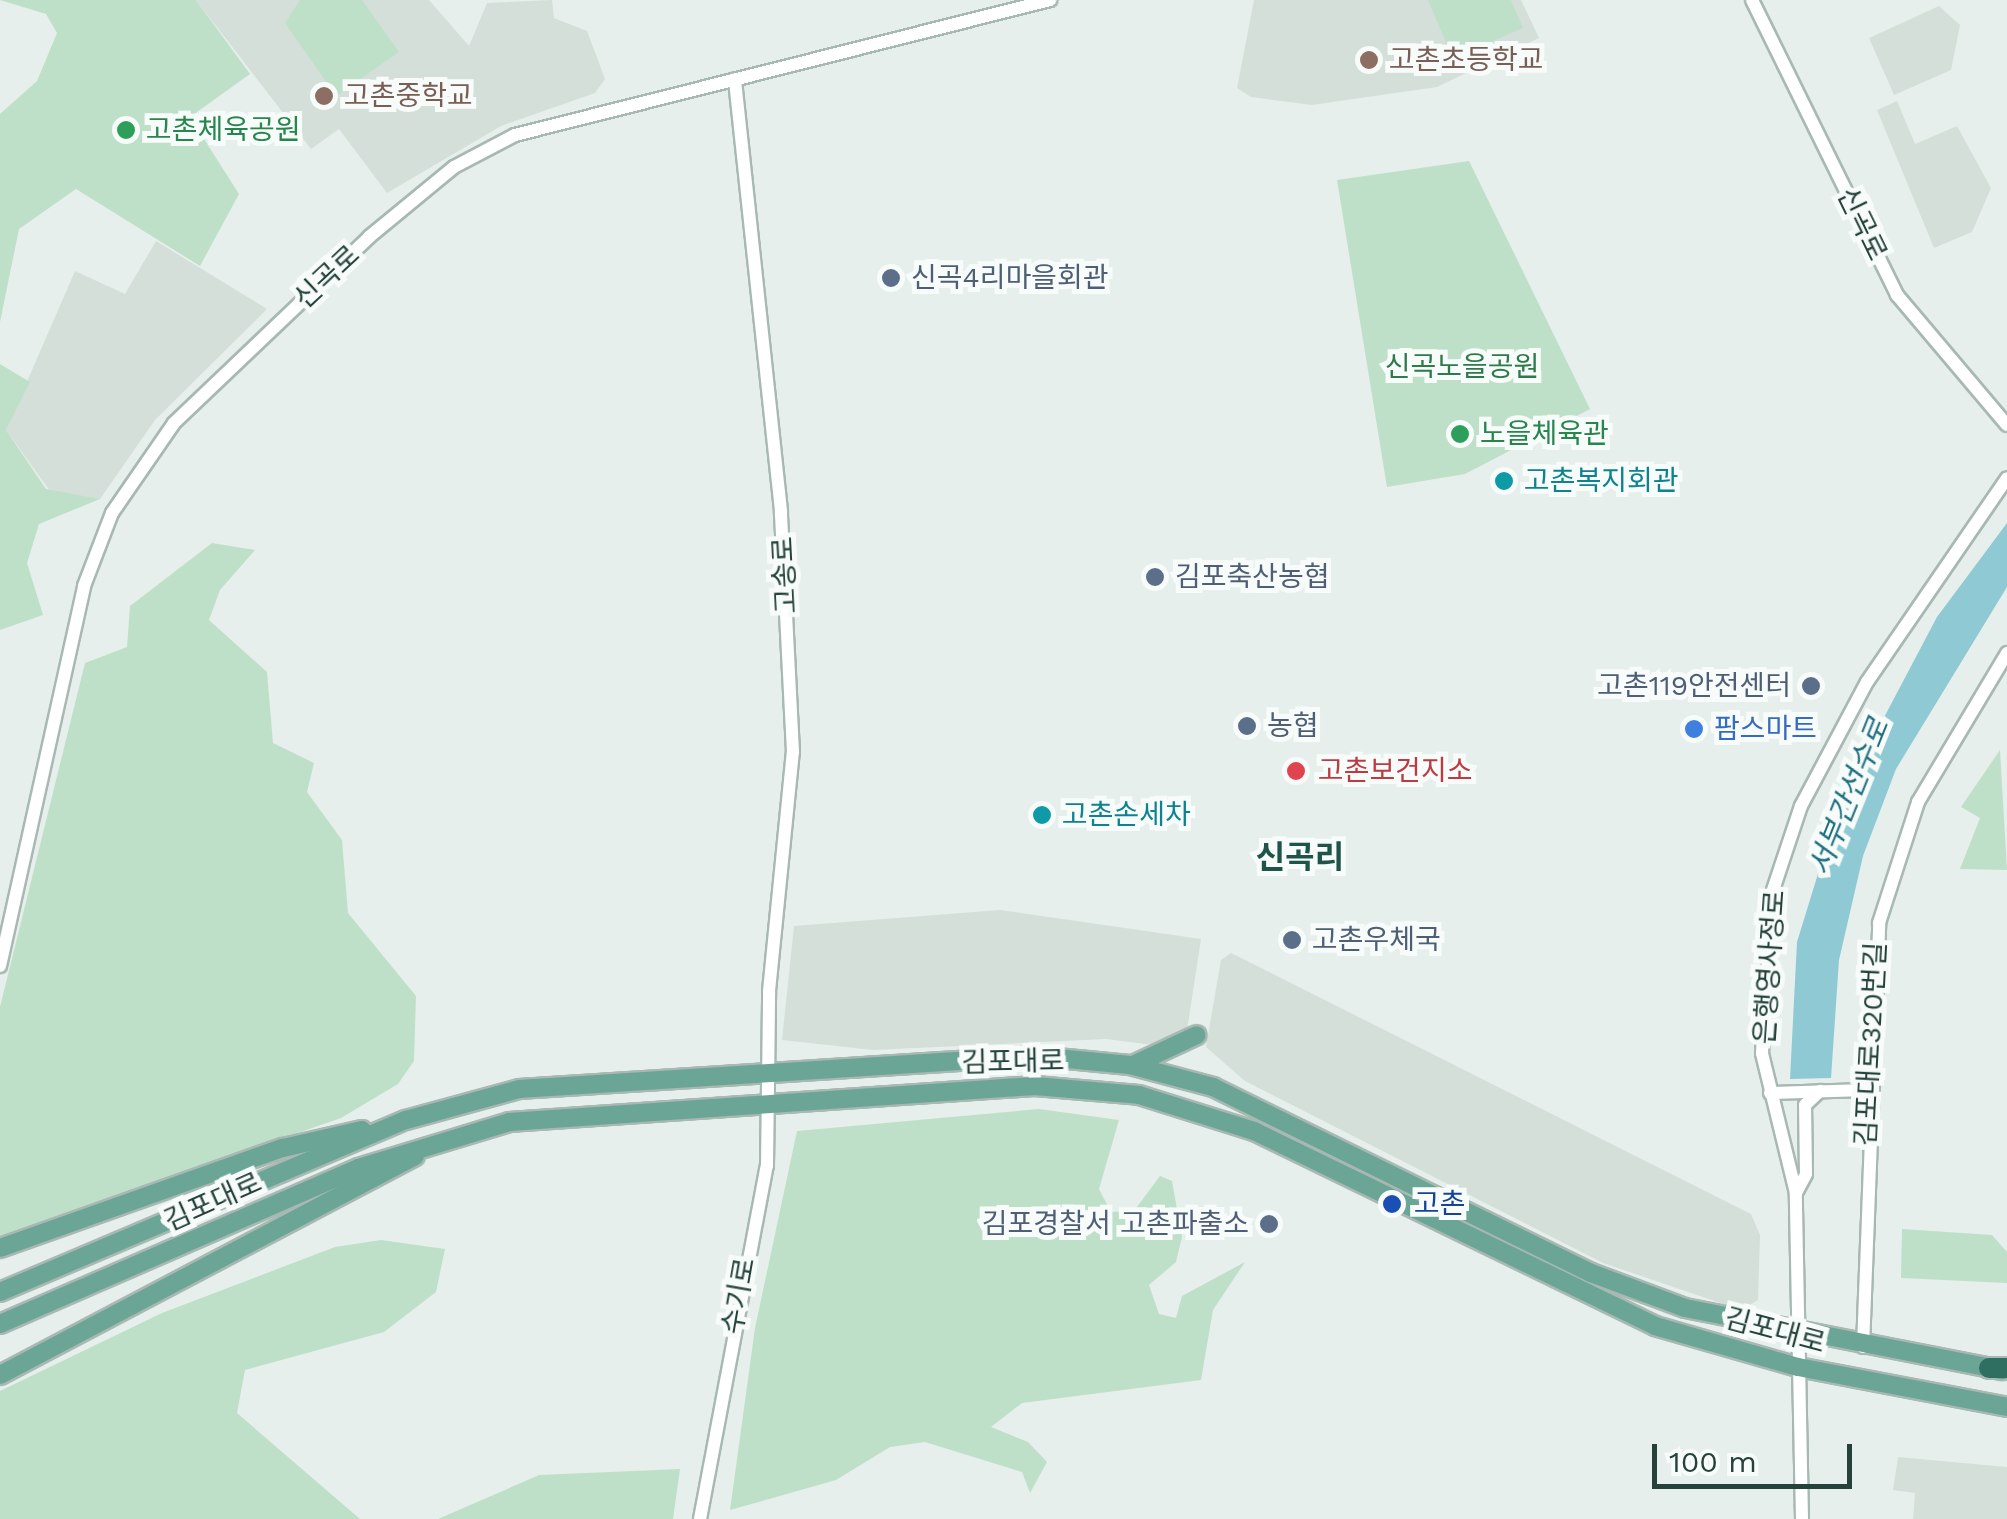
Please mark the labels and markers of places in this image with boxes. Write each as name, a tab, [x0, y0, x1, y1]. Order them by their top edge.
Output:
place label: 고촌초등학교	[1389, 43, 1544, 77]
marker: 고촌초등학교	[1358, 49, 1380, 71]
place label: 고촌중학교	[344, 79, 473, 113]
marker: 고촌중학교	[313, 85, 335, 107]
place label: 고촌체육공원	[146, 113, 301, 147]
marker: 고촌체육공원	[115, 119, 137, 141]
place label: 신곡4리마을회관	[911, 261, 1108, 295]
marker: 신곡4리마을회관	[880, 267, 902, 289]
place label: 노을체육관	[1480, 417, 1609, 451]
marker: 노을체육관	[1449, 423, 1471, 445]
place label: 고촌복지회관	[1524, 464, 1679, 498]
marker: 고촌복지회관	[1493, 470, 1515, 492]
place label: 김포축산농협	[1175, 560, 1330, 594]
marker: 김포축산농협	[1144, 566, 1166, 588]
place label: 고촌119안전센터	[1597, 669, 1791, 703]
marker: 고촌119안전센터	[1800, 675, 1822, 697]
place label: 농협	[1267, 709, 1319, 743]
place label: 팜스마트	[1714, 712, 1817, 746]
marker: 농협	[1236, 715, 1258, 737]
marker: 팜스마트	[1683, 718, 1705, 740]
place label: 고촌보건지소	[1318, 754, 1473, 788]
marker: 고촌보건지소	[1283, 758, 1309, 784]
place label: 고촌손세차	[1062, 798, 1191, 832]
marker: 고촌손세차	[1031, 804, 1053, 826]
place label: 고촌우체국	[1312, 923, 1441, 957]
marker: 고촌우체국	[1281, 929, 1303, 951]
place label: 고촌	[1414, 1187, 1466, 1221]
marker: 고촌	[1379, 1191, 1405, 1217]
place label: 김포경찰서 고촌파출소	[982, 1207, 1249, 1241]
marker: 김포경찰서 고촌파출소	[1258, 1213, 1280, 1235]

